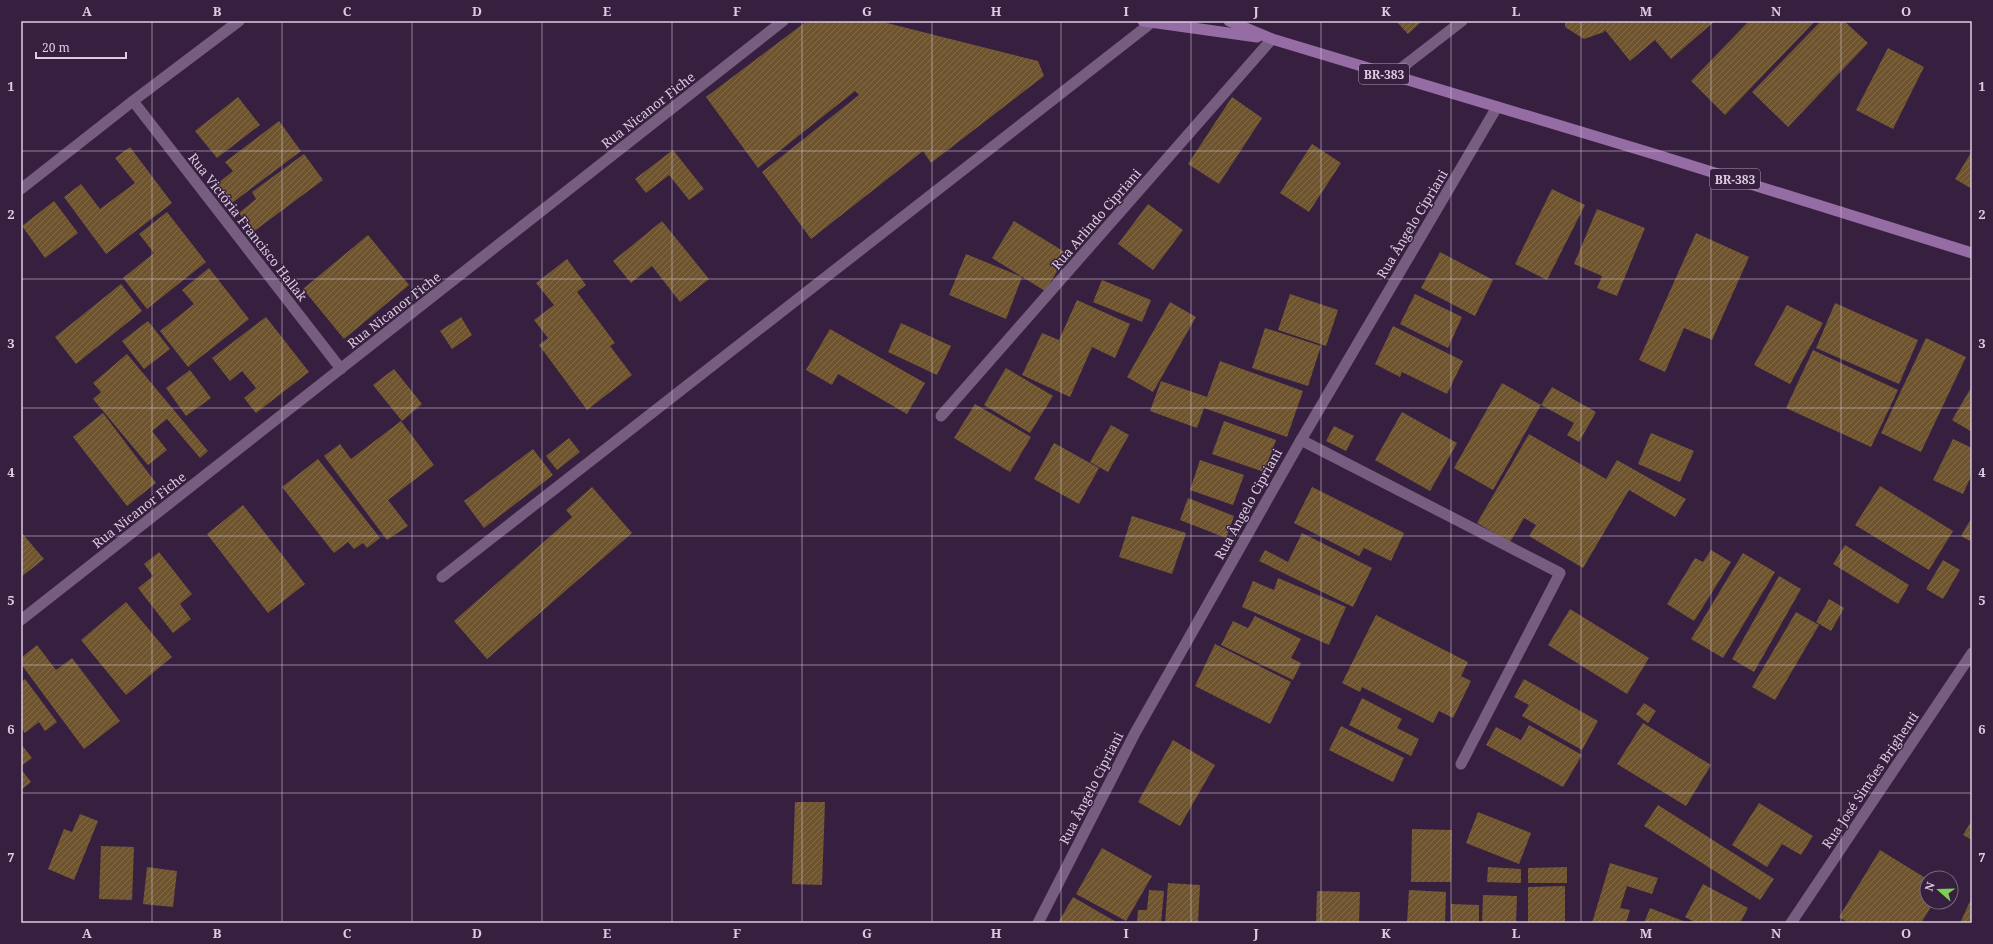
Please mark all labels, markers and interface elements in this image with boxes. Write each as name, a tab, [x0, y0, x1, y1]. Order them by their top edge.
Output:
text: A	[82, 2, 92, 20]
text: B	[213, 2, 222, 20]
text: C	[343, 2, 352, 20]
text: D	[472, 2, 482, 20]
text: E	[603, 2, 612, 20]
text: F	[733, 2, 741, 20]
text: G	[862, 2, 872, 20]
text: H	[991, 2, 1002, 20]
text: I	[1123, 2, 1129, 20]
text: J	[1252, 2, 1259, 20]
text: K	[1381, 2, 1391, 20]
text: L	[1512, 2, 1521, 20]
text: M	[1640, 2, 1653, 20]
text: N	[1771, 2, 1782, 20]
text: O	[1901, 2, 1911, 20]
scale bar	[36, 34, 126, 60]
text: 20 m	[42, 39, 70, 56]
road number: BR-383	[1359, 64, 1409, 84]
street label: Rua Nicanor Fiche	[597, 68, 699, 152]
text: 1	[7, 77, 15, 95]
text: 1	[1978, 77, 1986, 95]
street label: Rua Victória Francisco Hallak	[184, 149, 312, 305]
street label: Rua Arlindo Cipriani	[1047, 165, 1145, 273]
street label: Rua Ângelo Cipriani	[1372, 166, 1452, 282]
road number: BR-383	[1710, 169, 1760, 189]
text: 2	[7, 205, 15, 223]
text: 2	[1978, 205, 1986, 223]
street label: Rua Nicanor Fiche	[343, 268, 445, 352]
text: 3	[7, 334, 15, 352]
text: 3	[1978, 334, 1986, 352]
street label: Rua Ângelo Cipriani	[1210, 445, 1286, 563]
text: 4	[7, 463, 15, 481]
text: 4	[1978, 463, 1986, 481]
street label: Rua Nicanor Fiche	[88, 468, 190, 552]
text: 5	[7, 591, 15, 609]
text: 5	[1978, 591, 1986, 609]
street label: Rua José Simões Brighenti	[1817, 708, 1923, 852]
text: 6	[7, 720, 15, 738]
text: 6	[1978, 720, 1986, 738]
street label: Rua Ângelo Cipriani	[1055, 729, 1127, 847]
text: 7	[7, 848, 15, 866]
text: 7	[1978, 848, 1986, 866]
north arrow	[1919, 870, 1959, 910]
text: N	[1921, 879, 1938, 893]
text: A	[82, 924, 92, 942]
text: B	[213, 924, 222, 942]
text: C	[343, 924, 352, 942]
text: D	[472, 924, 482, 942]
text: E	[603, 924, 612, 942]
text: F	[733, 924, 741, 942]
text: G	[862, 924, 872, 942]
text: H	[991, 924, 1002, 942]
text: I	[1123, 924, 1129, 942]
text: J	[1252, 924, 1259, 942]
text: K	[1381, 924, 1391, 942]
text: L	[1512, 924, 1521, 942]
text: M	[1640, 924, 1653, 942]
text: N	[1771, 924, 1782, 942]
text: O	[1901, 924, 1911, 942]

